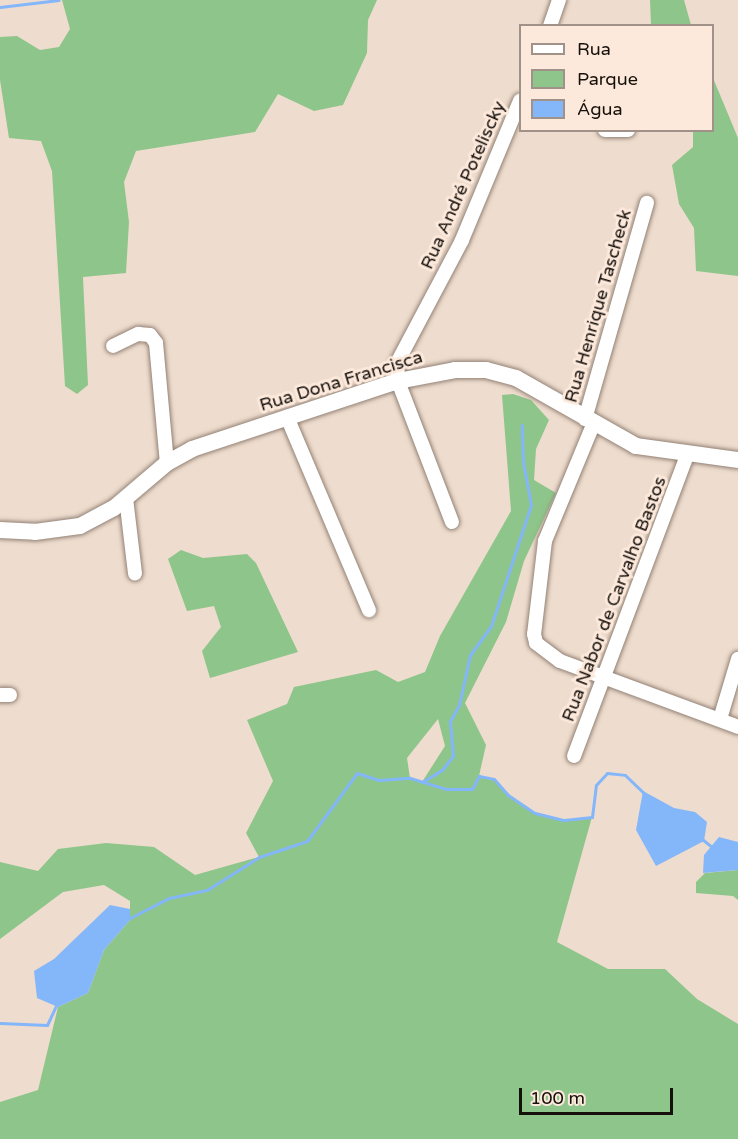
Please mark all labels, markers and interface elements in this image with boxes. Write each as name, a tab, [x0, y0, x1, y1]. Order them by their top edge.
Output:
legend	[519, 24, 714, 132]
text: Rua	[577, 38, 611, 60]
text: Parque	[577, 68, 638, 90]
street label: Rua André Poteliscky	[416, 97, 510, 273]
text: Água	[577, 98, 623, 120]
street label: Rua Henrique Tascheck	[560, 207, 636, 405]
street label: Rua Dona Francisca	[257, 346, 425, 416]
street label: Rua Nabor de Carvalho Bastos	[557, 473, 671, 725]
scale bar	[522, 1076, 676, 1114]
text: 100 m	[530, 1087, 585, 1109]

